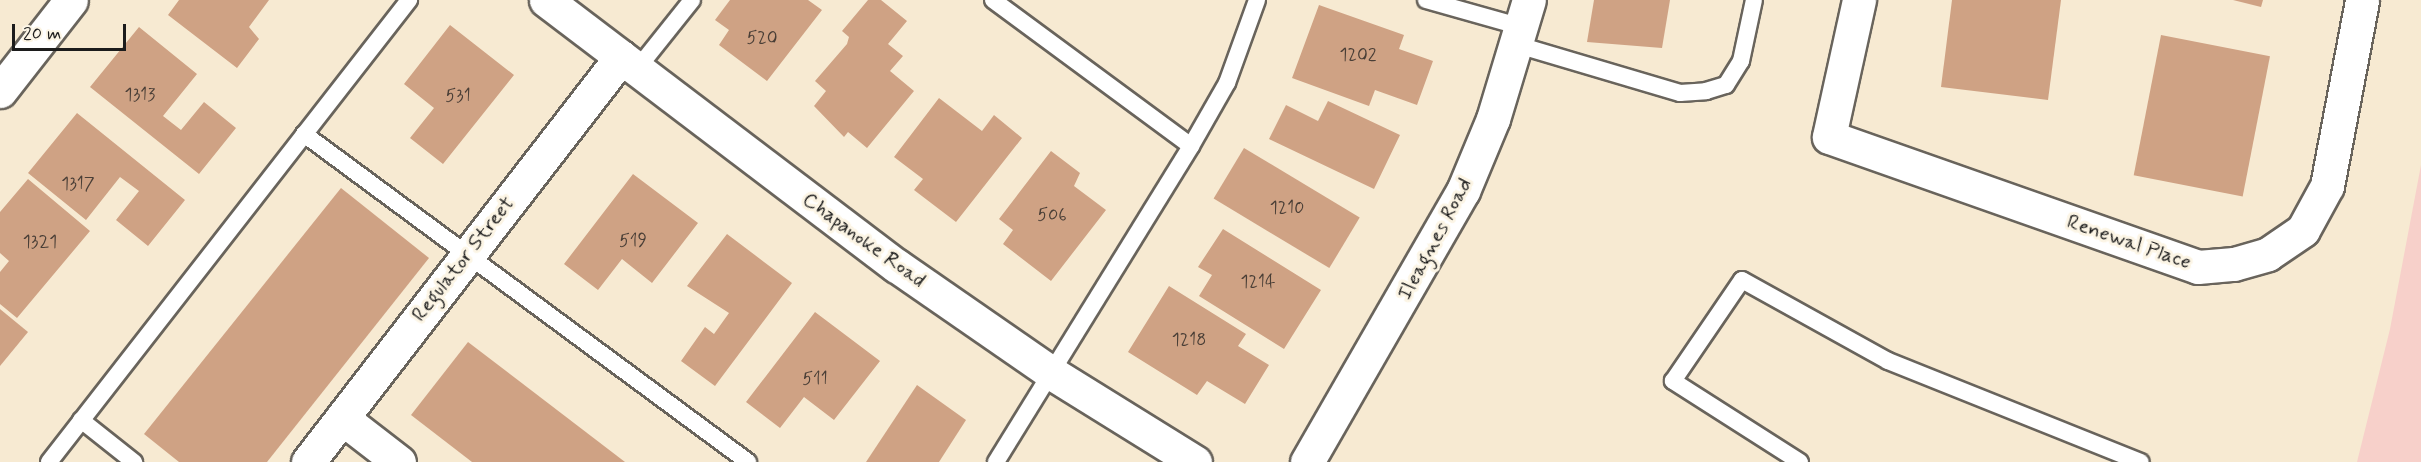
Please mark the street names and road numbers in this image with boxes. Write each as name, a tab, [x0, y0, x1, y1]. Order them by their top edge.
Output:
street label: Ileagnes Road	[1393, 175, 1477, 303]
street label: Chapanoke Road	[799, 188, 929, 292]
street label: Regulator Street	[407, 192, 519, 326]
street label: Renewal Place	[2063, 209, 2195, 275]

